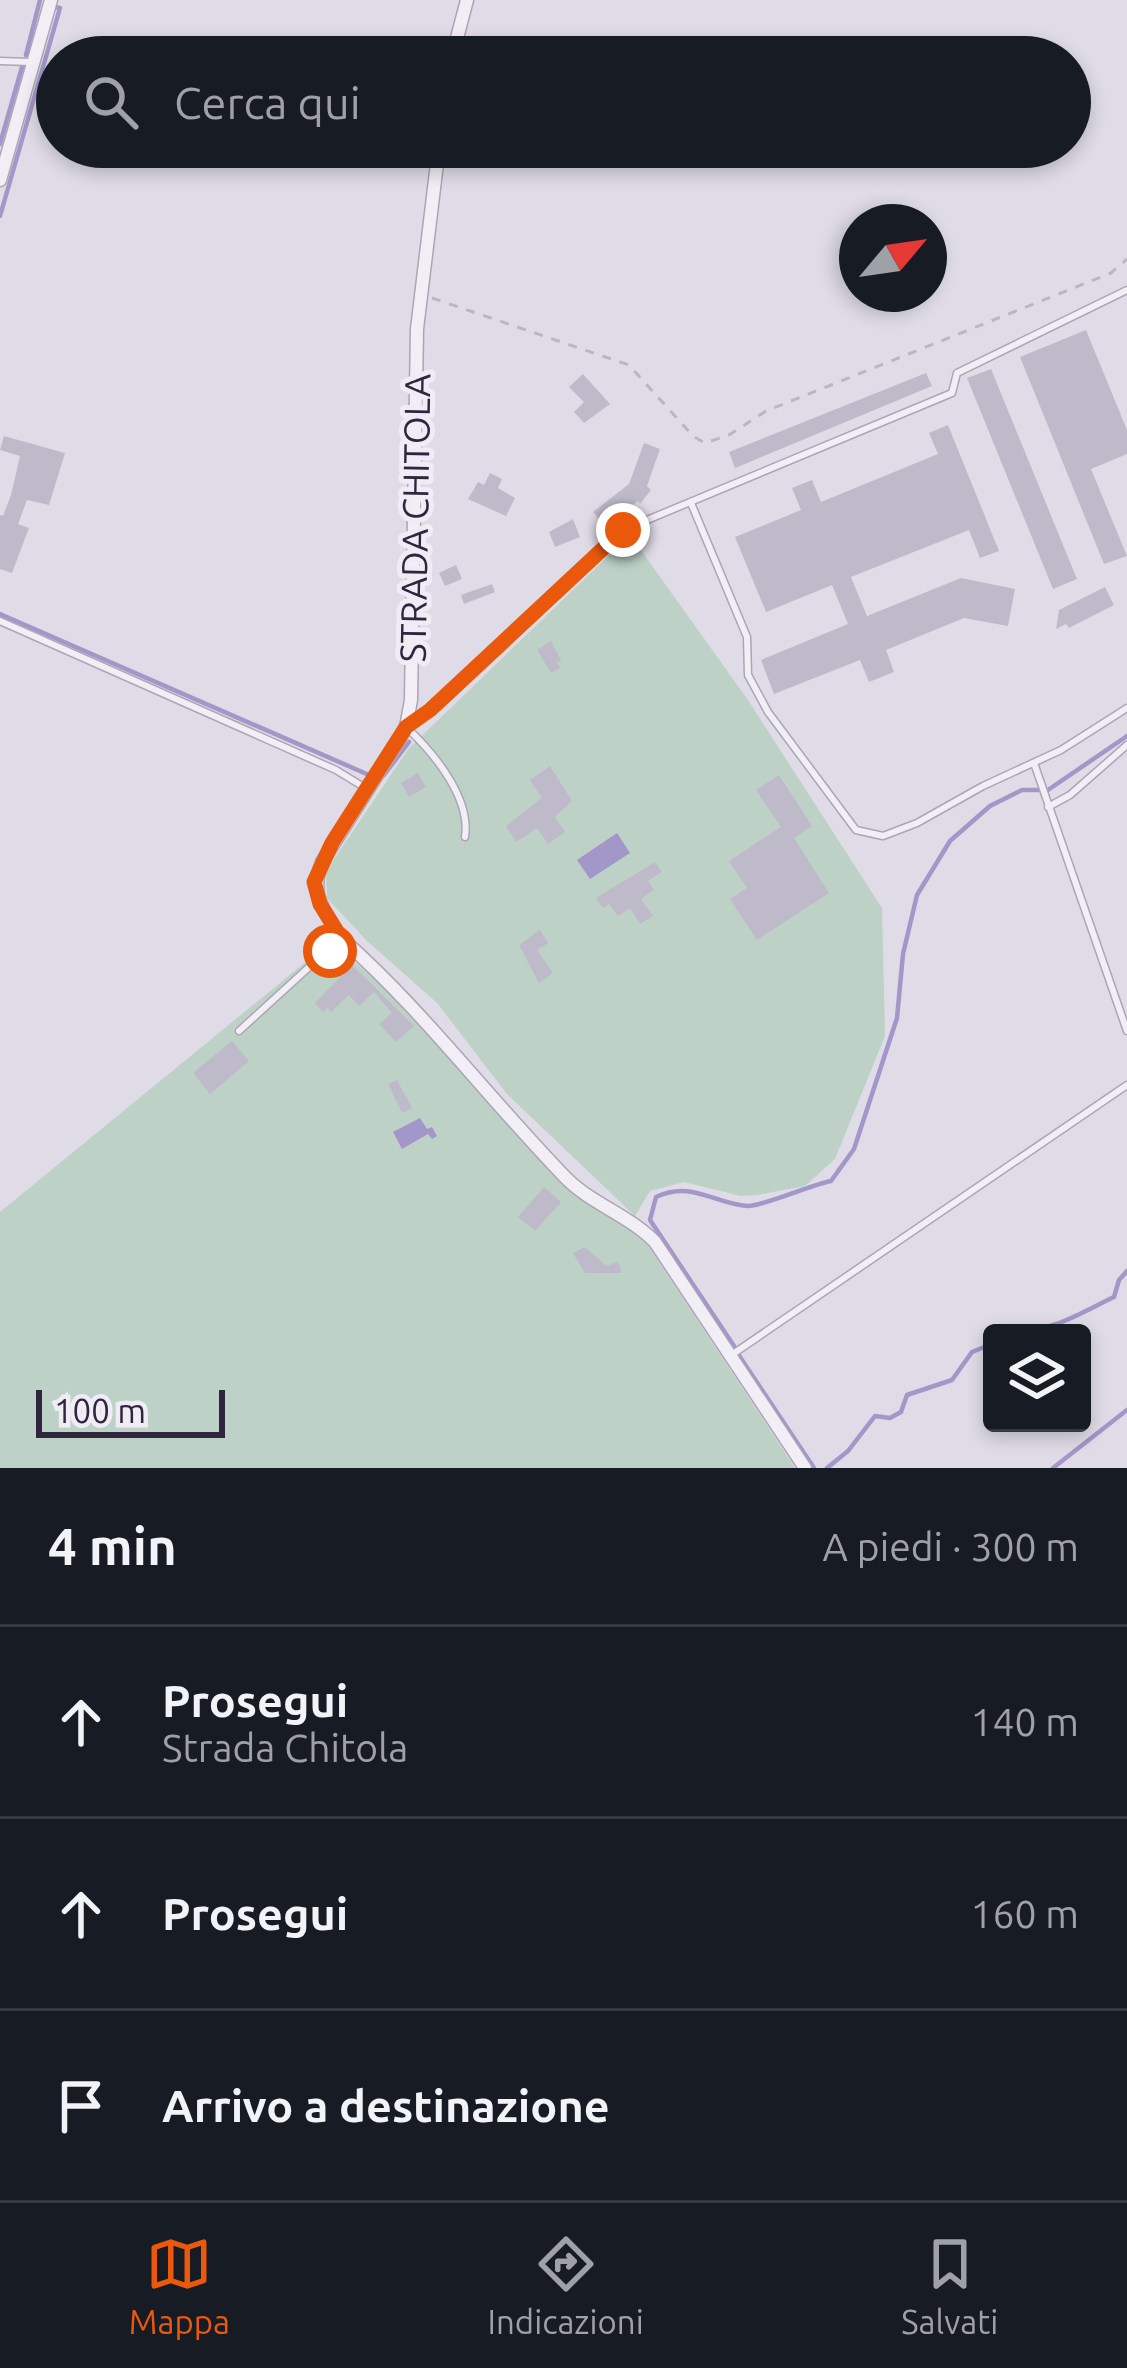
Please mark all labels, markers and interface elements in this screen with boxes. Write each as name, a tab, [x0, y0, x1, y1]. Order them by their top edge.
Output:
search box	[36, 36, 1091, 168]
icon: search	[78, 69, 144, 135]
text: Cerca qui	[174, 77, 361, 128]
north arrow	[839, 204, 947, 312]
street label: STRADA CHITOLA	[391, 373, 438, 663]
route end	[596, 503, 650, 557]
route start	[303, 924, 357, 978]
map controls	[983, 1324, 1091, 1432]
button: layers	[983, 1324, 1091, 1432]
scale bar	[36, 1384, 225, 1437]
text: 100 m	[54, 1392, 146, 1429]
text: 4 min	[48, 1517, 177, 1575]
text: A piedi · 300 m	[823, 1525, 1079, 1568]
text: Prosegui	[162, 1675, 348, 1726]
icon: ahead	[48, 1689, 114, 1755]
text: 140 m	[970, 1700, 1079, 1743]
text: Strada Chitola	[162, 1726, 408, 1769]
icon: ahead	[48, 1881, 114, 1947]
text: Prosegui	[162, 1888, 348, 1939]
text: 160 m	[970, 1892, 1079, 1935]
icon: arrive	[48, 2073, 114, 2139]
text: Arrivo a destinazione	[162, 2080, 610, 2131]
tab: Mappa	[129, 2231, 230, 2340]
tab: Indicazioni	[488, 2231, 644, 2340]
tab: Salvati	[901, 2231, 998, 2340]

